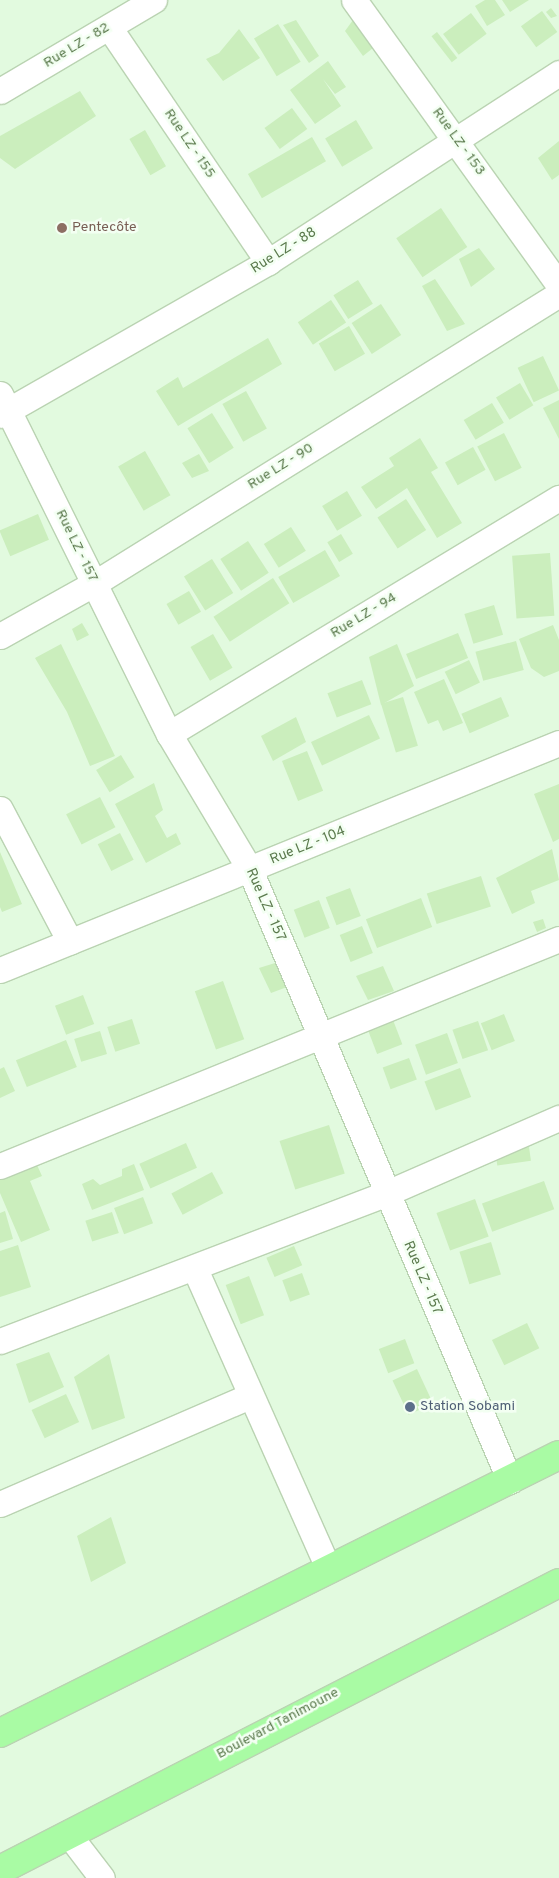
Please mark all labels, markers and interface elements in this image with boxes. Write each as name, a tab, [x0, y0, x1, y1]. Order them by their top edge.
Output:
street label: Rue LZ - 82	[41, 20, 113, 72]
street label: Rue LZ - 153	[428, 105, 488, 179]
street label: Rue LZ - 155	[160, 106, 218, 182]
place label: Pentecôte	[72, 220, 137, 236]
marker: Pentecôte	[56, 222, 68, 234]
street label: Rue LZ - 88	[248, 224, 320, 278]
street label: Rue LZ - 90	[245, 440, 317, 494]
street label: Rue LZ - 157	[51, 507, 101, 585]
street label: Rue LZ - 94	[328, 590, 400, 642]
street label: Rue LZ - 104	[268, 823, 348, 869]
street label: Rue LZ - 157	[241, 866, 289, 944]
street label: Rue LZ - 157	[399, 1239, 445, 1317]
place label: Station Sobami	[420, 1399, 515, 1415]
marker: Station Sobami	[404, 1401, 416, 1413]
street label: Boulevard Tanimoune	[214, 1685, 342, 1763]

